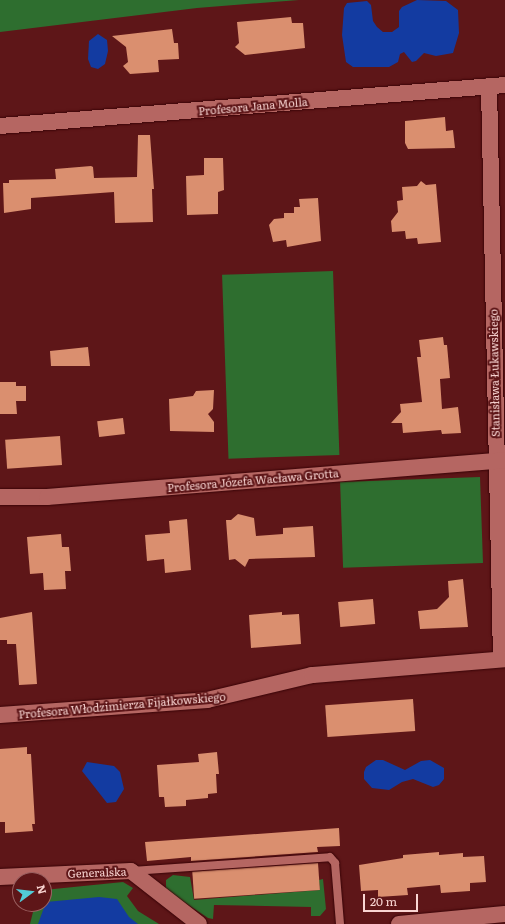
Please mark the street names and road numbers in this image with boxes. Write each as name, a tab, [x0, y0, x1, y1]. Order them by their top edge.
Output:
street label: Profesora Jana Molla	[198, 95, 308, 117]
street label: Stanisława Łukawskiego	[486, 309, 502, 437]
street label: Profesora Józefa Wacława Grotta	[167, 466, 339, 494]
street label: Profesora Włodzimierza Fijałkowskiego	[18, 689, 226, 721]
street label: Generalska	[67, 864, 127, 880]

